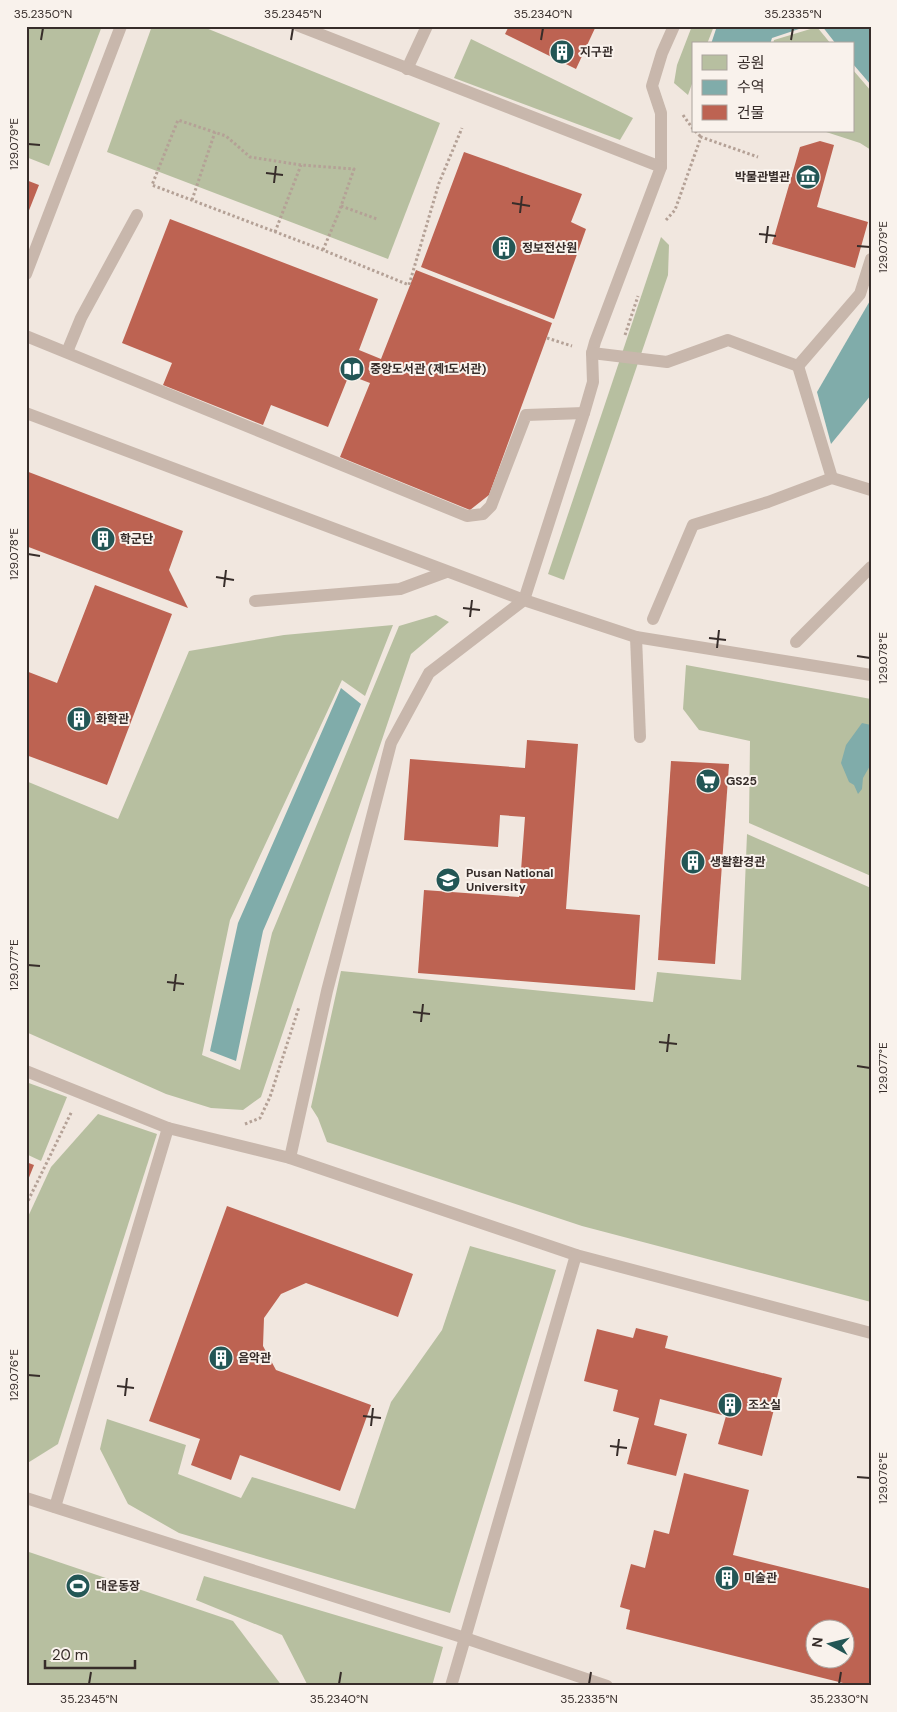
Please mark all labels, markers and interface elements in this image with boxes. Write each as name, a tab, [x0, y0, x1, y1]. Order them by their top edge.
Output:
text: 35.2350°N	[14, 6, 72, 22]
text: 35.2345°N	[264, 6, 322, 22]
text: 35.2340°N	[514, 6, 572, 22]
text: 35.2335°N	[764, 6, 822, 22]
building icon: 지구관	[549, 39, 575, 65]
legend	[692, 42, 854, 132]
place label: 지구관	[580, 44, 613, 60]
text: 공원	[737, 53, 765, 73]
text: 수역	[737, 77, 765, 97]
text: 건물	[737, 103, 765, 123]
text: 129.079°E	[6, 118, 22, 170]
museum icon: 박물관별관	[795, 164, 821, 190]
place label: 박물관별관	[735, 169, 790, 185]
text: 129.079°E	[875, 221, 891, 273]
building icon: 정보전산원	[491, 235, 517, 261]
place label: 정보전산원	[522, 240, 577, 256]
library icon: 중앙도서관 (제1도서관)	[339, 356, 365, 382]
place label: 중앙도서관 (제1도서관)	[370, 361, 486, 377]
building icon: 학군단	[90, 526, 116, 552]
text: 129.078°E	[6, 528, 22, 580]
place label: 학군단	[120, 531, 153, 547]
text: 129.078°E	[875, 632, 891, 684]
building icon: 화학관	[66, 706, 92, 732]
place label: 화학관	[96, 711, 129, 727]
supermarket icon: GS25	[695, 768, 721, 794]
place label: GS25	[726, 773, 757, 789]
building icon: 생활환경관	[680, 849, 706, 875]
place label: 생활환경관	[710, 854, 765, 870]
place label: Pusan National University	[466, 865, 554, 895]
school or university icon: Pusan National University	[435, 867, 461, 893]
text: 129.077°E	[6, 939, 22, 991]
text: 129.077°E	[875, 1042, 891, 1094]
building icon: 음악관	[208, 1345, 234, 1371]
text: 129.076°E	[6, 1349, 22, 1401]
place label: 음악관	[238, 1350, 271, 1366]
building icon: 조소실	[717, 1392, 743, 1418]
place label: 조소실	[748, 1397, 781, 1413]
text: 129.076°E	[875, 1452, 891, 1504]
building icon: 미술관	[714, 1565, 740, 1591]
place label: 미술관	[744, 1570, 777, 1586]
sports icon: 대운동장	[65, 1573, 91, 1599]
place label: 대운동장	[96, 1578, 140, 1594]
north arrow	[804, 1620, 854, 1670]
text: N	[808, 1636, 827, 1649]
scale bar	[45, 1637, 135, 1669]
text: 20 m	[52, 1645, 88, 1665]
text: 35.2345°N	[60, 1691, 118, 1707]
text: 35.2340°N	[310, 1691, 368, 1707]
text: 35.2335°N	[560, 1691, 618, 1707]
text: 35.2330°N	[810, 1691, 868, 1707]

